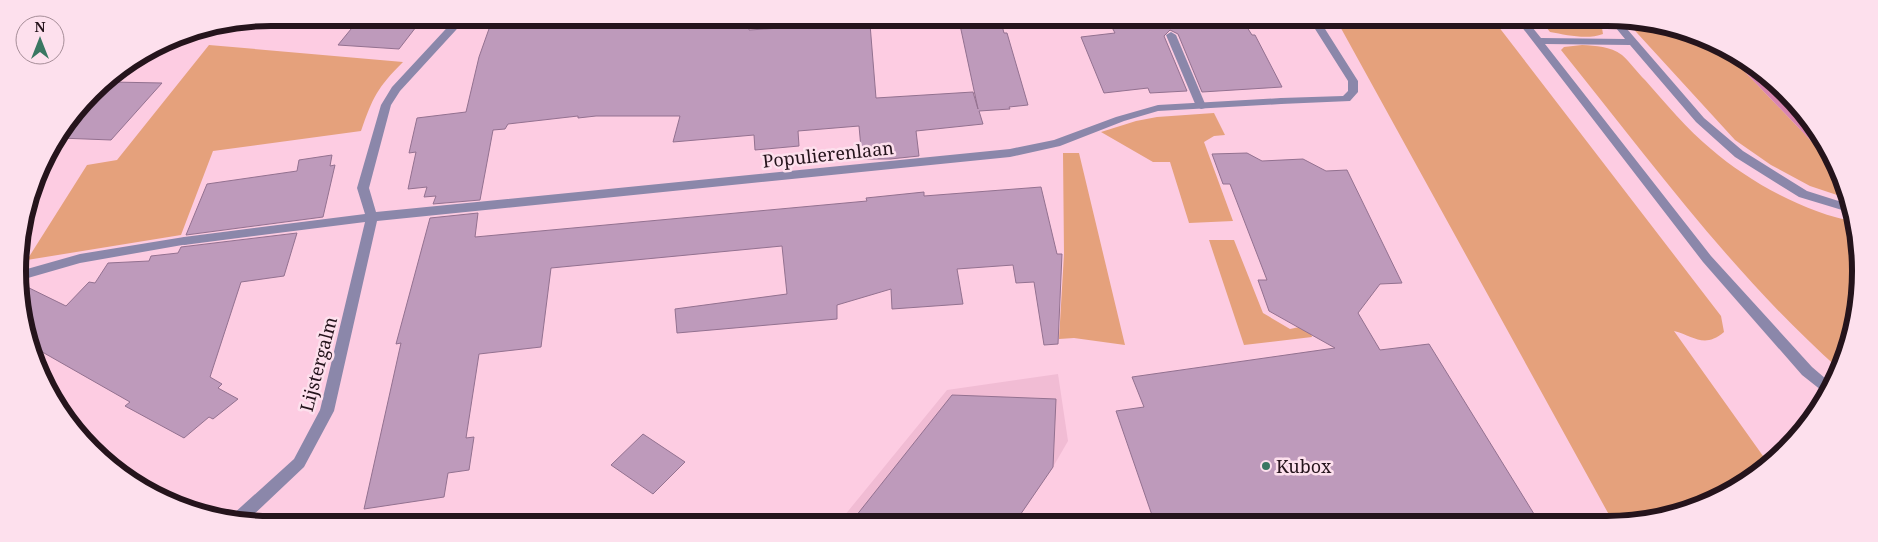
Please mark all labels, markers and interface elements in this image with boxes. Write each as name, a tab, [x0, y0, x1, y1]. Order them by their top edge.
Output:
north arrow	[15, 15, 65, 65]
text: N	[34, 17, 46, 36]
street label: Populierenlaan	[761, 135, 895, 173]
street label: Lijstergalm	[294, 314, 342, 414]
place label: Kubox	[1276, 454, 1332, 478]
marker: Kubox	[1260, 460, 1272, 472]

